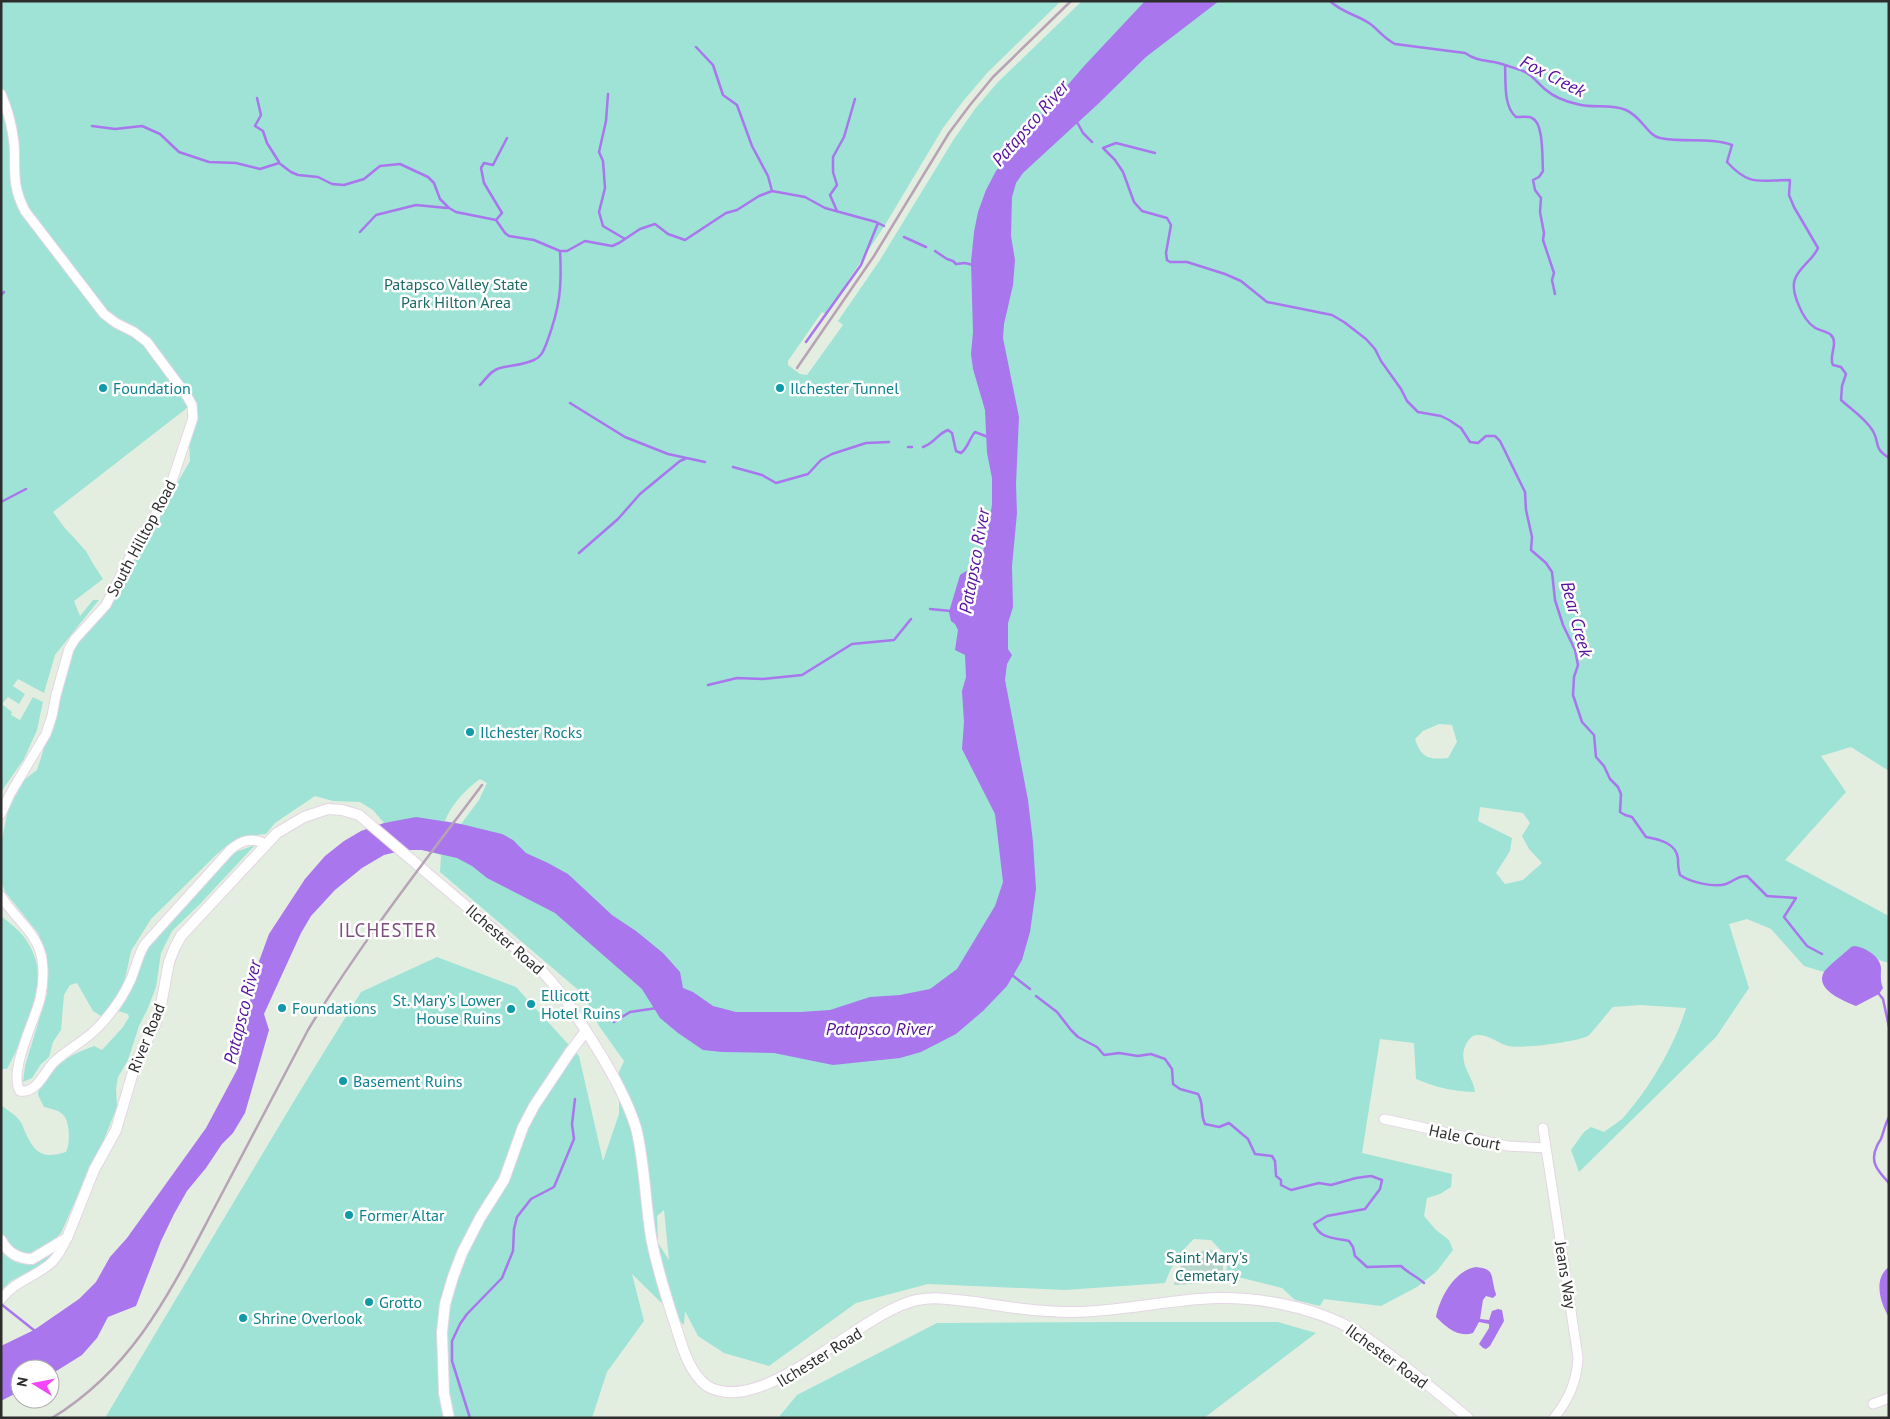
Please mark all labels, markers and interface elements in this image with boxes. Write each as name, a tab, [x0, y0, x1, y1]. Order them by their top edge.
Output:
water label: Fox Creek	[1516, 50, 1590, 103]
water label: Patapsco River	[986, 74, 1074, 171]
park label: Patapsco Valley State Park Hilton Area	[384, 274, 528, 312]
place label: Foundation	[113, 378, 191, 398]
place label: Ilchester Tunnel	[790, 378, 899, 398]
marker: Foundation	[97, 382, 109, 394]
marker: Ilchester Tunnel	[774, 382, 786, 394]
street label: South Hilltop Road	[102, 476, 180, 600]
water label: Patapsco River	[953, 506, 995, 615]
water label: Bear Creek	[1556, 579, 1598, 660]
place label: Ilchester Rocks	[480, 722, 582, 742]
marker: Ilchester Rocks	[464, 726, 476, 738]
street label: Ilchester Road	[462, 900, 548, 978]
district label: ILCHESTER	[338, 918, 438, 942]
water label: Patapsco River	[218, 957, 266, 1066]
place label: Ellicott Hotel Ruins	[541, 985, 621, 1023]
place label: St. Mary's Lower House Ruins	[393, 990, 502, 1028]
place label: Foundations	[292, 998, 377, 1018]
marker: Ellicott Hotel Ruins	[525, 998, 537, 1010]
street label: River Road	[123, 1000, 169, 1076]
marker: Foundations	[276, 1002, 288, 1014]
marker: St. Mary's Lower House Ruins	[505, 1003, 517, 1015]
water label: Patapsco River	[826, 1017, 933, 1040]
place label: Basement Ruins	[353, 1071, 463, 1091]
marker: Basement Ruins	[337, 1075, 349, 1087]
street label: Hale Court	[1427, 1120, 1503, 1154]
place label: Former Altar	[359, 1205, 445, 1225]
marker: Former Altar	[343, 1209, 355, 1221]
street label: Jeans Way	[1551, 1239, 1581, 1311]
park label: Saint Mary's Cemetary	[1166, 1247, 1248, 1285]
place label: Grotto	[379, 1292, 422, 1312]
marker: Grotto	[363, 1296, 375, 1308]
place label: Shrine Overlook	[253, 1308, 363, 1328]
marker: Shrine Overlook	[237, 1312, 249, 1324]
street label: Ilchester Road	[1342, 1319, 1432, 1393]
street label: Ilchester Road	[773, 1323, 865, 1391]
north arrow	[10, 1359, 60, 1409]
text: N	[13, 1376, 32, 1388]

